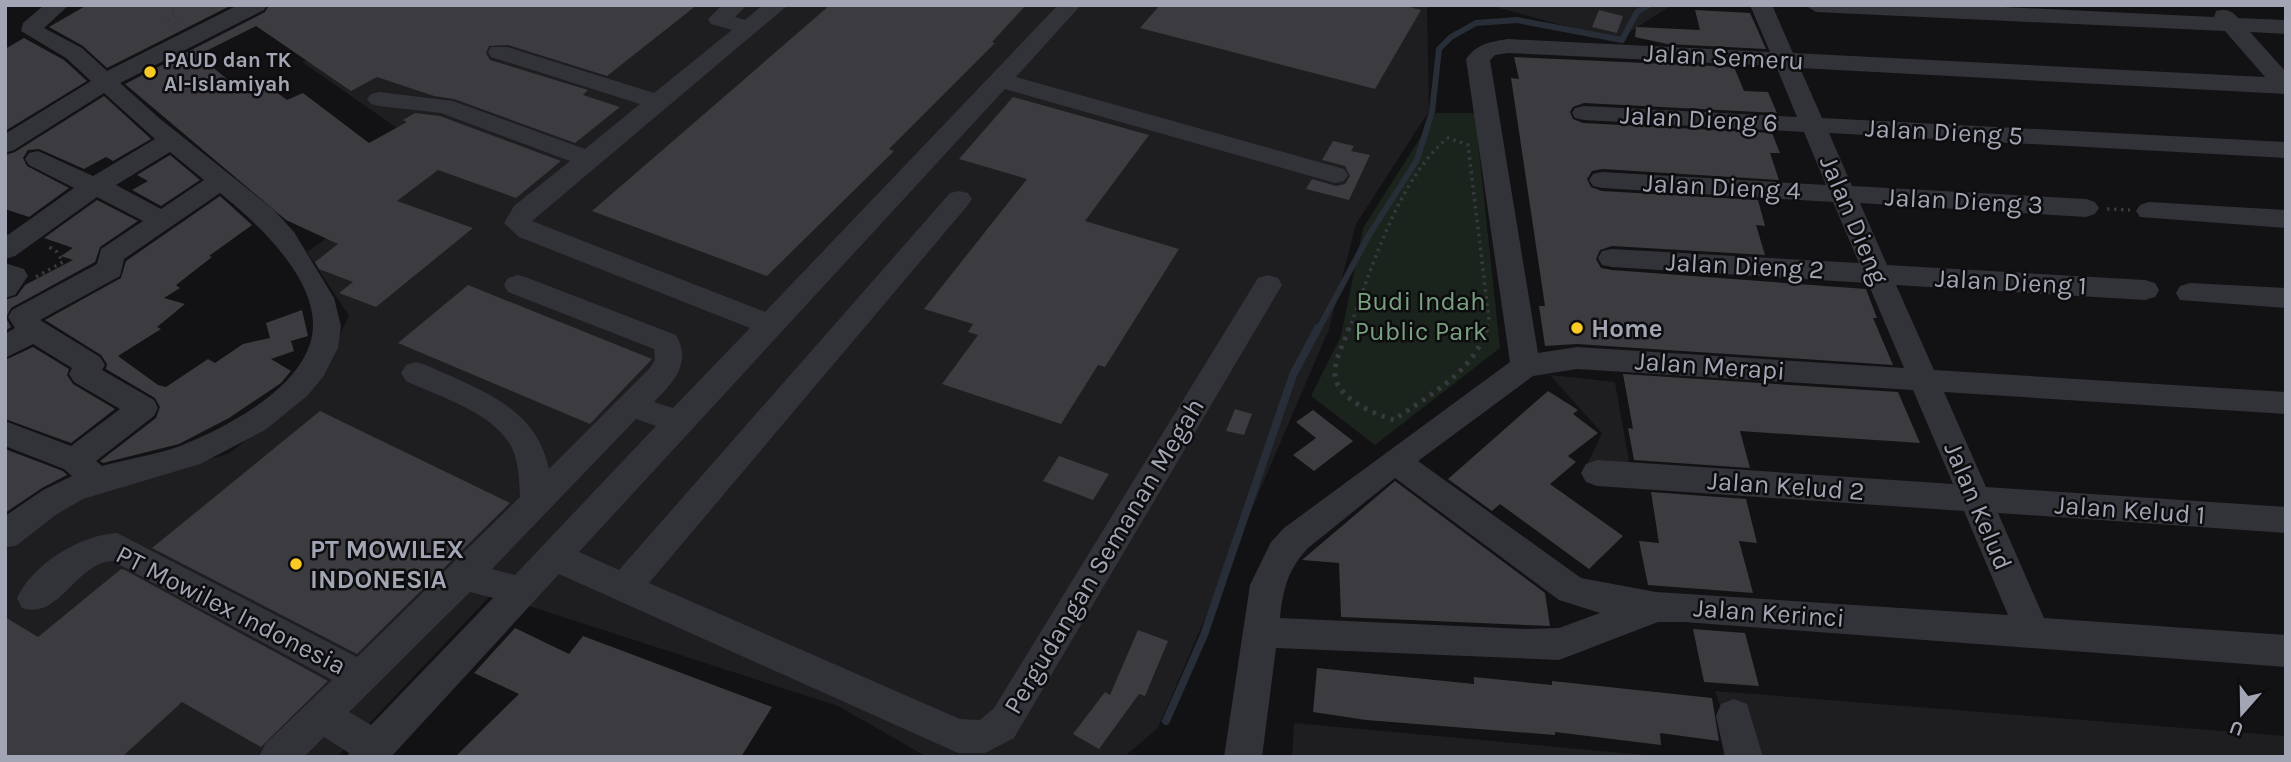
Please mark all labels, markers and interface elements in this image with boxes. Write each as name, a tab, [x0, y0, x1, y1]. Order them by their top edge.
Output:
street label: Jalan Semeru	[1643, 37, 1805, 77]
place label: PAUD dan TK Al-Islamiyah	[164, 48, 291, 96]
marker: PAUD dan TK Al-Islamiyah	[142, 64, 158, 80]
street label: Jalan Dieng 6	[1619, 99, 1779, 139]
street label: Jalan Dieng 5	[1864, 112, 2024, 152]
street label: Jalan Dieng	[1813, 151, 1895, 289]
street label: Jalan Dieng 4	[1642, 167, 1802, 207]
street label: Jalan Dieng 3	[1884, 181, 2044, 221]
street label: Jalan Dieng 2	[1665, 246, 1825, 286]
street label: Jalan Dieng 1	[1934, 263, 2088, 301]
park label: Budi Indah Public Park	[1355, 286, 1487, 347]
place label: Home	[1591, 313, 1663, 344]
marker: Home	[1569, 320, 1585, 336]
street label: Jalan Merapi	[1634, 345, 1786, 387]
street label: Pergudangan Semanan Megah	[997, 392, 1211, 720]
street label: Jalan Kelud	[1937, 437, 2019, 575]
street label: Jalan Kelud 2	[1707, 465, 1865, 507]
street label: Jalan Kelud 1	[2054, 489, 2206, 531]
place label: PT MOWILEX INDONESIA	[310, 534, 464, 595]
street label: PT Mowilex Indonesia	[111, 539, 351, 681]
marker: PT MOWILEX INDONESIA	[288, 556, 304, 572]
street label: Jalan Kerinci	[1692, 592, 1846, 634]
north arrow	[2207, 678, 2277, 748]
text: U	[2227, 715, 2246, 741]

